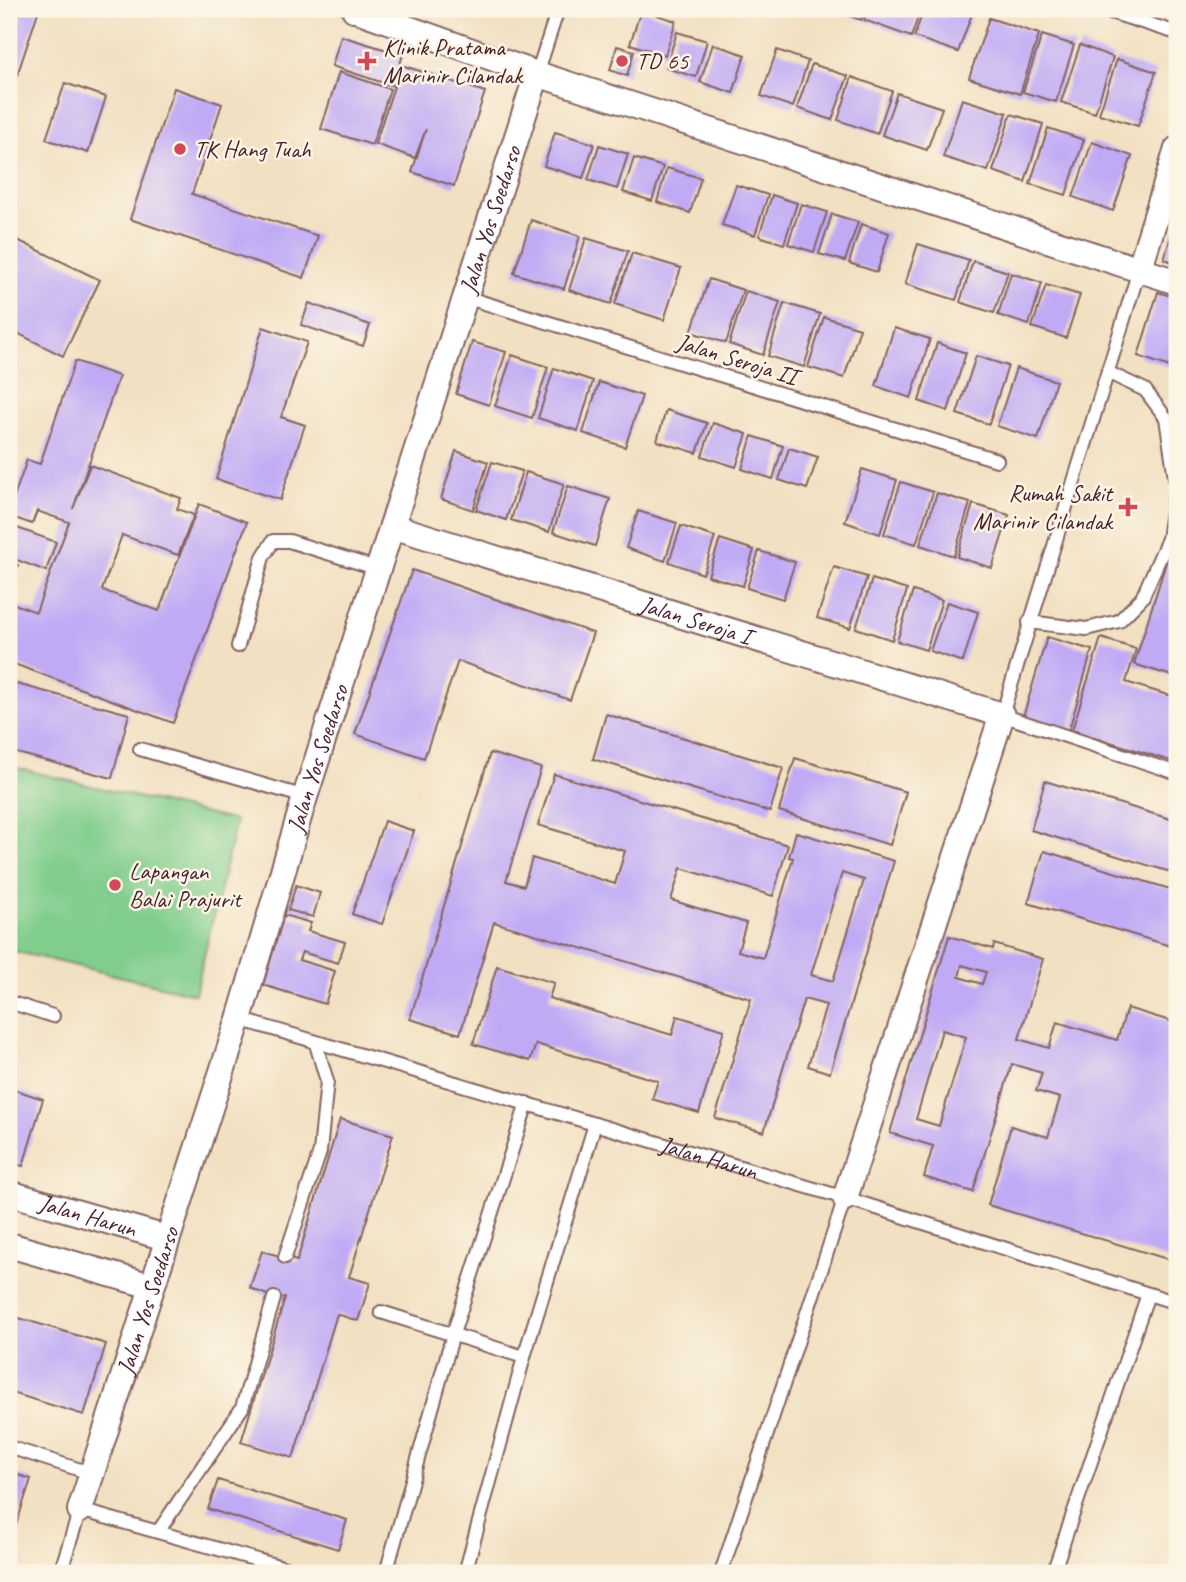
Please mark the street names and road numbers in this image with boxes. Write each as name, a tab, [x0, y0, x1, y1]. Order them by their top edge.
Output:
street label: Jalan Yos Soedarso	[452, 141, 528, 298]
street label: Jalan Seroja II	[672, 326, 806, 393]
street label: Jalan Seroja I	[636, 589, 760, 653]
street label: Jalan Yos Soedarso	[280, 680, 355, 837]
street label: Jalan Harun	[656, 1129, 762, 1187]
street label: Jalan Harun	[35, 1187, 141, 1244]
street label: Jalan Yos Soedarso	[110, 1222, 186, 1379]

